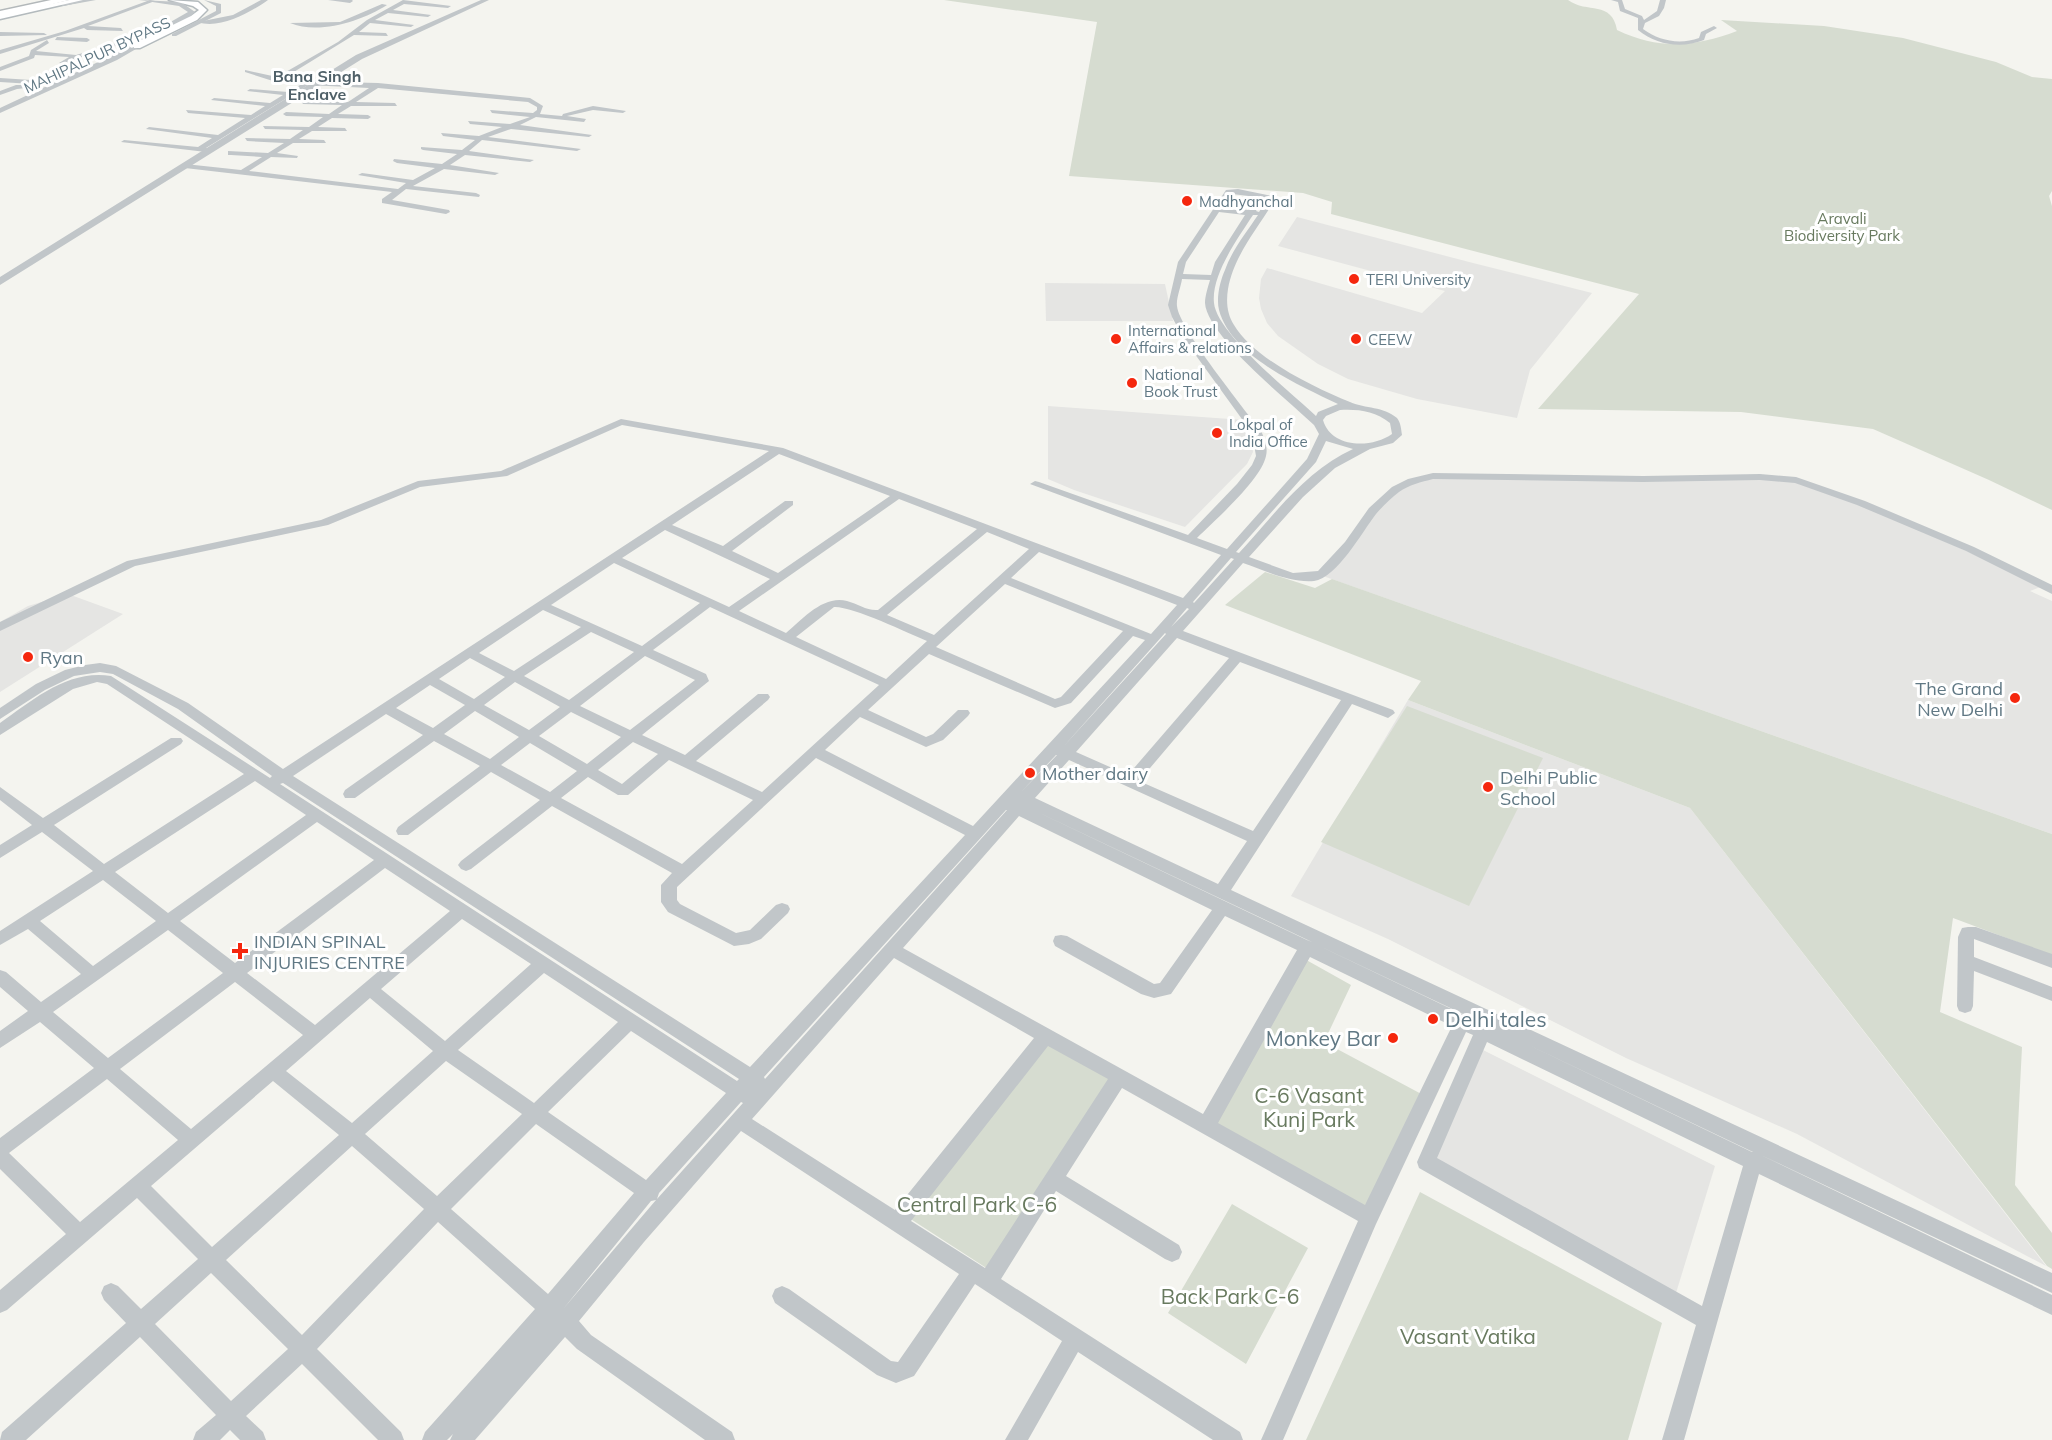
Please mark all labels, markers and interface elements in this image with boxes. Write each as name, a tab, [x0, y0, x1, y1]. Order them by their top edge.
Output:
street label: MAHIPALPUR BYPASS	[21, 13, 173, 97]
district label: Bana Singh Enclave	[273, 66, 361, 104]
place label: Madhyanchal	[1199, 192, 1293, 211]
marker: Madhyanchal	[1180, 194, 1194, 208]
park label: Aravali Biodiversity Park	[1784, 209, 1900, 245]
place label: TERI University	[1366, 270, 1471, 289]
marker: TERI University	[1347, 272, 1361, 286]
place label: International Affairs & relations	[1128, 321, 1252, 357]
place label: CEEW	[1368, 330, 1413, 349]
marker: International Affairs & relations	[1109, 332, 1123, 346]
marker: CEEW	[1349, 332, 1363, 346]
place label: National Book Trust	[1144, 365, 1218, 401]
marker: National Book Trust	[1125, 376, 1139, 390]
place label: Lokpal of India Office	[1229, 415, 1308, 451]
marker: Lokpal of India Office	[1210, 426, 1224, 440]
place label: Ryan	[40, 646, 83, 669]
marker: Ryan	[21, 650, 35, 664]
place label: The Grand New Delhi	[1915, 677, 2003, 721]
marker: The Grand New Delhi	[2008, 691, 2022, 705]
place label: Mother dairy	[1042, 762, 1148, 785]
marker: Mother dairy	[1023, 766, 1037, 780]
place label: Delhi Public School	[1500, 766, 1597, 810]
marker: Delhi Public School	[1481, 780, 1495, 794]
place label: INDIAN SPINAL INJURIES CENTRE	[254, 930, 405, 974]
marker: INDIAN SPINAL INJURIES CENTRE	[231, 942, 249, 960]
place label: Delhi tales	[1445, 1006, 1547, 1032]
marker: Delhi tales	[1426, 1012, 1440, 1026]
place label: Monkey Bar	[1266, 1025, 1381, 1051]
marker: Monkey Bar	[1386, 1031, 1400, 1045]
park label: C-6 Vasant Kunj Park	[1254, 1082, 1364, 1132]
park label: Central Park C-6	[897, 1191, 1057, 1217]
park label: Back Park C-6	[1161, 1283, 1299, 1309]
park label: Vasant Vatika	[1400, 1323, 1536, 1349]

